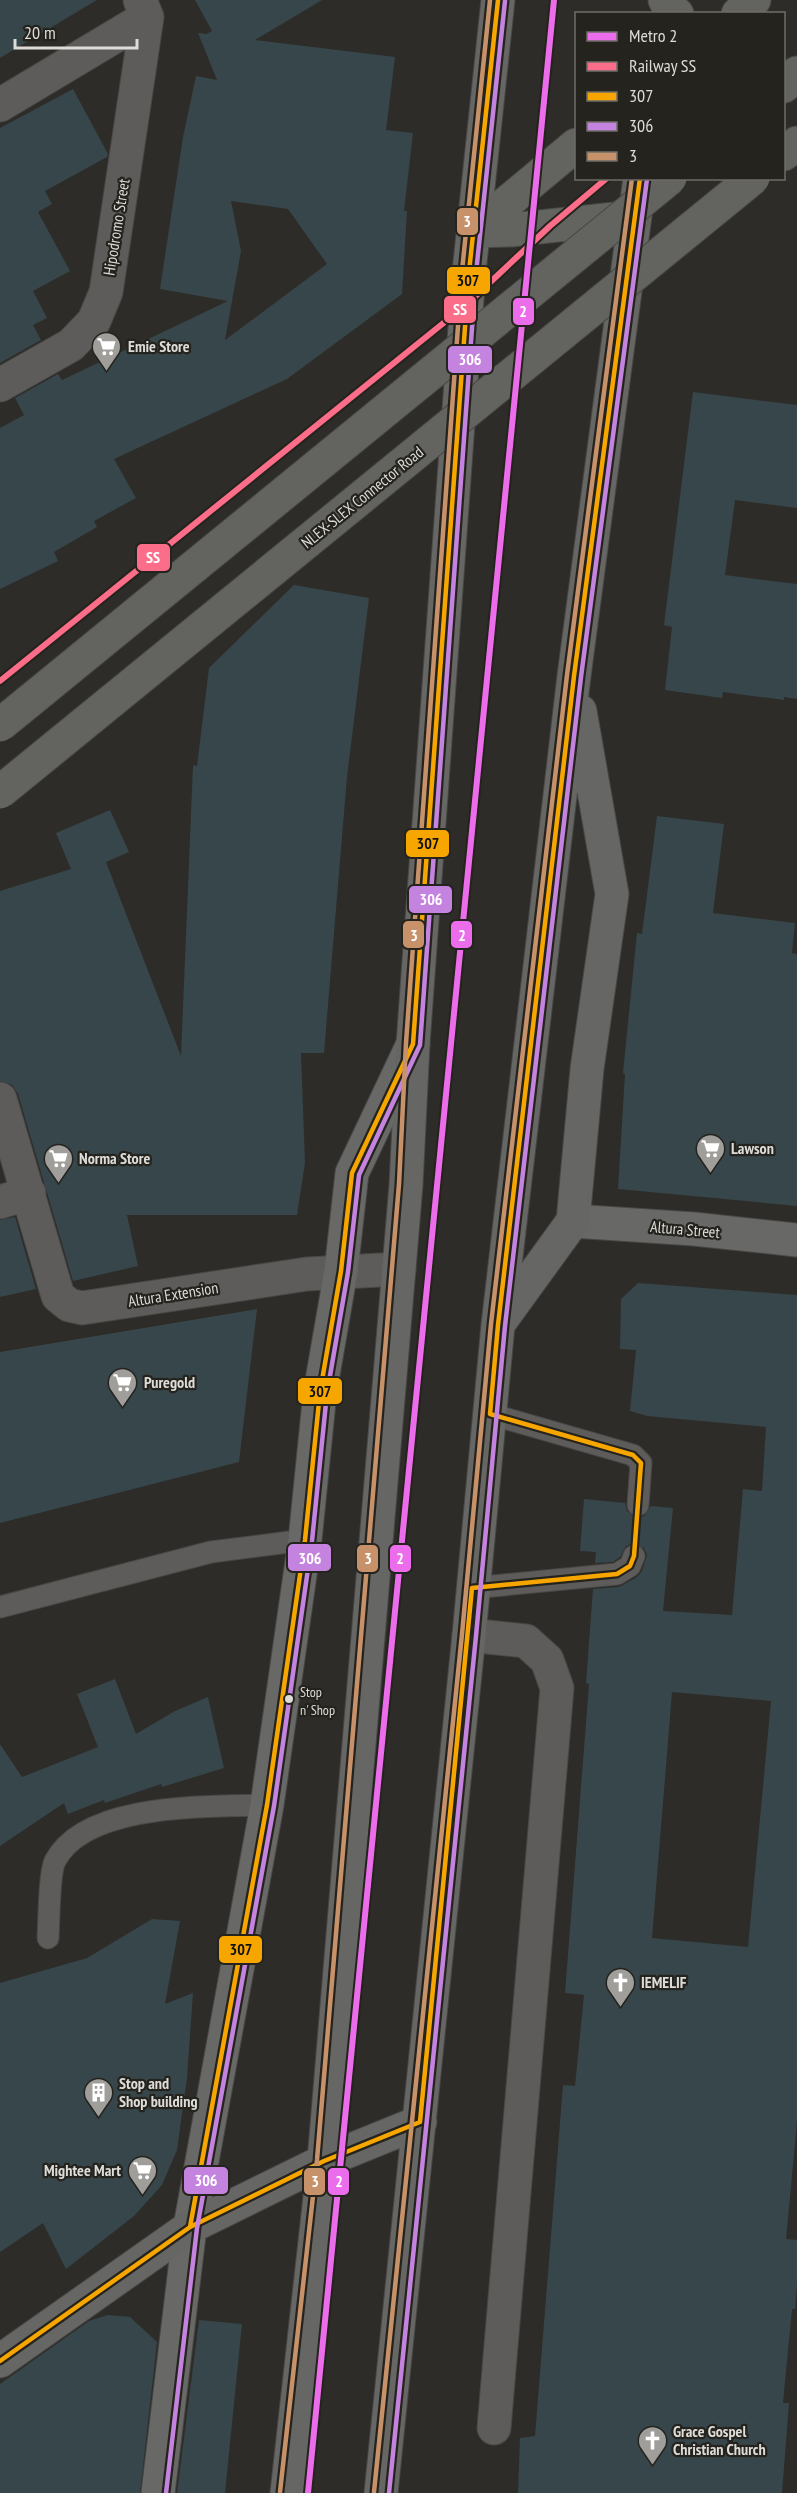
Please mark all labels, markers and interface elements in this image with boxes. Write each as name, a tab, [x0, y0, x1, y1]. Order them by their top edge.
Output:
scale bar	[15, 12, 136, 50]
legend	[575, 12, 785, 180]
text: 20 m	[24, 21, 56, 44]
text: Metro 2	[629, 24, 677, 47]
text: Railway SS	[629, 54, 697, 77]
text: 307	[629, 84, 653, 107]
text: 306	[629, 114, 653, 137]
text: 3	[629, 144, 637, 167]
street label: Hipodromo Street	[98, 176, 134, 277]
line badge: 3	[456, 207, 479, 236]
text: 3	[463, 211, 471, 231]
line badge: 307	[446, 266, 491, 295]
text: 307	[457, 270, 479, 290]
line badge: SS	[443, 295, 477, 324]
line badge: 2	[512, 297, 535, 326]
text: SS	[453, 299, 467, 319]
text: 2	[519, 301, 527, 321]
supermarket icon: Emie Store	[91, 330, 123, 372]
place label: Emie Store	[128, 336, 190, 356]
line badge: 306	[447, 345, 493, 374]
text: 306	[459, 349, 482, 369]
street label: NLEX-SLEX Connector Road	[297, 442, 427, 552]
line badge: SS	[136, 543, 171, 572]
text: SS	[146, 547, 160, 567]
line badge: 307	[405, 829, 450, 858]
text: 307	[417, 833, 439, 853]
line badge: 306	[408, 885, 453, 914]
text: 306	[420, 889, 443, 909]
line badge: 3	[402, 920, 425, 949]
line badge: 2	[450, 920, 473, 949]
text: 3	[410, 925, 418, 945]
text: 2	[458, 925, 466, 945]
supermarket icon: Lawson	[694, 1132, 726, 1174]
place label: Lawson	[731, 1138, 774, 1158]
supermarket icon: Norma Store	[42, 1142, 74, 1184]
place label: Norma Store	[79, 1148, 150, 1168]
street label: Altura Street	[649, 1216, 721, 1242]
street label: Altura Extension	[126, 1277, 220, 1311]
supermarket icon: Puregold	[107, 1366, 139, 1408]
place label: Puregold	[144, 1372, 195, 1392]
line badge: 307	[297, 1377, 343, 1405]
text: 307	[309, 1381, 331, 1401]
line badge: 306	[287, 1543, 332, 1572]
line badge: 3	[356, 1544, 379, 1573]
line badge: 2	[389, 1544, 412, 1573]
text: 306	[299, 1548, 322, 1568]
text: 3	[364, 1548, 372, 1568]
text: 2	[396, 1548, 404, 1568]
place label: Stop n' Shop	[300, 1683, 335, 1719]
marker: Stop n' Shop	[283, 1693, 295, 1705]
line badge: 307	[218, 1935, 263, 1964]
text: 307	[230, 1939, 252, 1959]
church icon: IEMELIF	[604, 1966, 636, 2008]
place label: IEMELIF	[641, 1972, 687, 1992]
place label: Stop and Shop building	[119, 2073, 197, 2111]
building icon: Stop and Shop building	[82, 2076, 114, 2118]
supermarket icon: Mightee Mart	[126, 2154, 158, 2196]
place label: Mightee Mart	[44, 2160, 121, 2180]
line badge: 306	[183, 2166, 229, 2195]
line badge: 3	[303, 2167, 326, 2196]
line badge: 2	[327, 2167, 350, 2196]
text: 306	[195, 2170, 218, 2190]
text: 3	[311, 2171, 319, 2191]
text: 2	[335, 2171, 343, 2191]
place label: Grace Gospel Christian Church	[673, 2421, 766, 2459]
church icon: Grace Gospel Christian Church	[636, 2424, 668, 2466]

